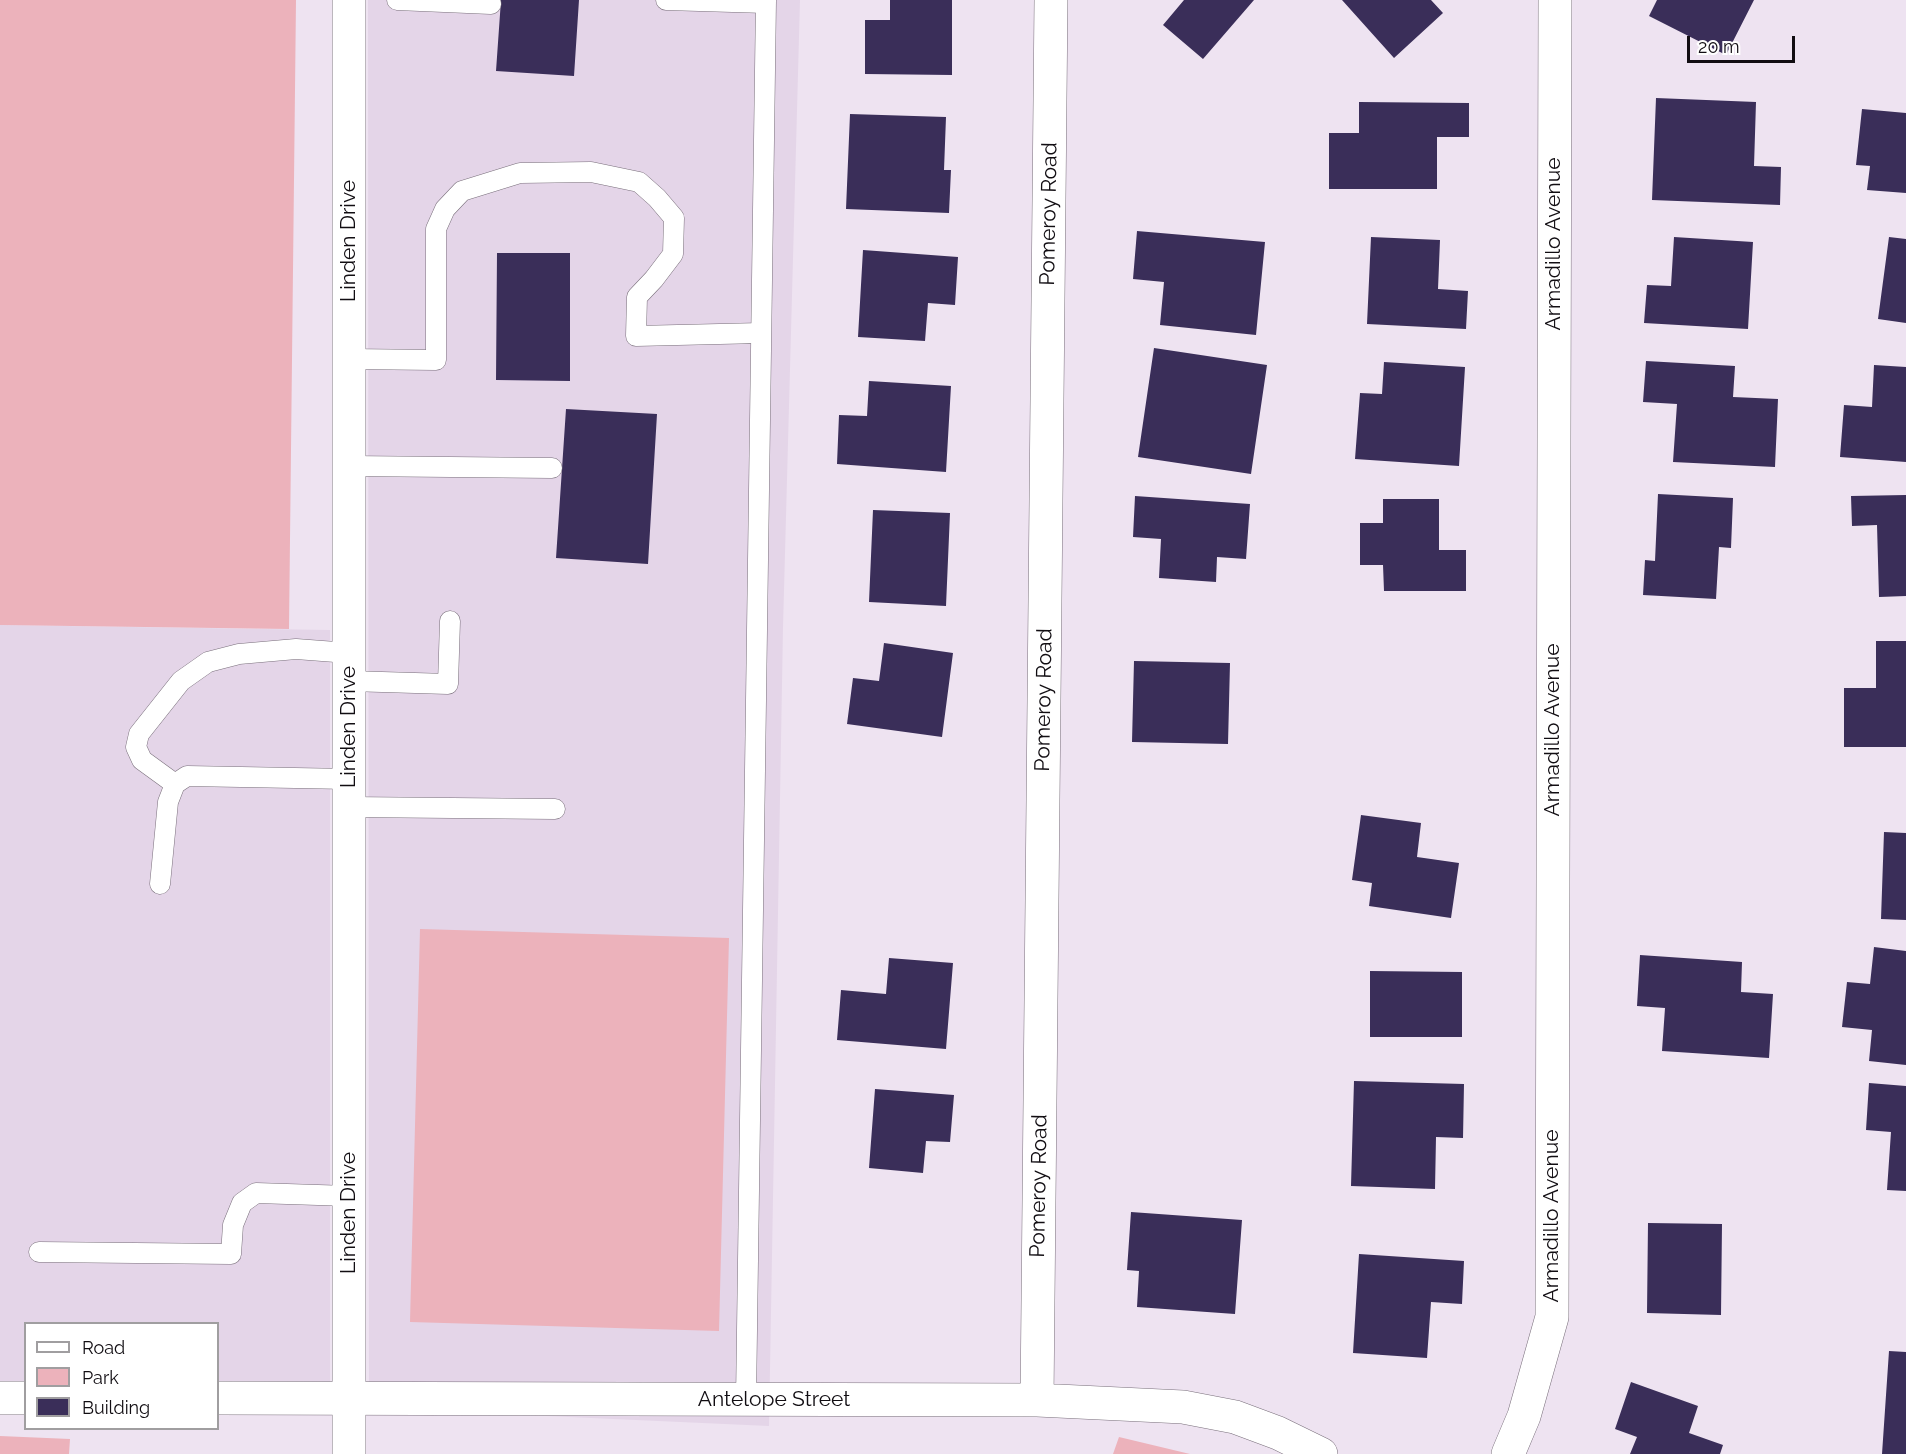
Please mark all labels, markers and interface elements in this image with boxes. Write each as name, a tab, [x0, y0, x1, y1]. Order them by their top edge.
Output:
scale bar	[1690, 24, 1798, 62]
text: 20 m	[1698, 36, 1740, 57]
street label: Pomeroy Road	[1035, 142, 1063, 286]
street label: Armadillo Avenue	[1541, 158, 1567, 330]
street label: Linden Drive	[336, 180, 362, 302]
street label: Pomeroy Road	[1030, 628, 1058, 772]
street label: Armadillo Avenue	[1540, 644, 1566, 816]
street label: Linden Drive	[336, 666, 362, 788]
street label: Pomeroy Road	[1025, 1114, 1053, 1258]
street label: Armadillo Avenue	[1539, 1130, 1565, 1302]
street label: Linden Drive	[336, 1152, 362, 1274]
legend	[24, 1322, 219, 1430]
text: Road	[82, 1337, 125, 1358]
text: Park	[82, 1367, 119, 1388]
street label: Antelope Street	[698, 1387, 850, 1413]
text: Building	[82, 1397, 150, 1418]

